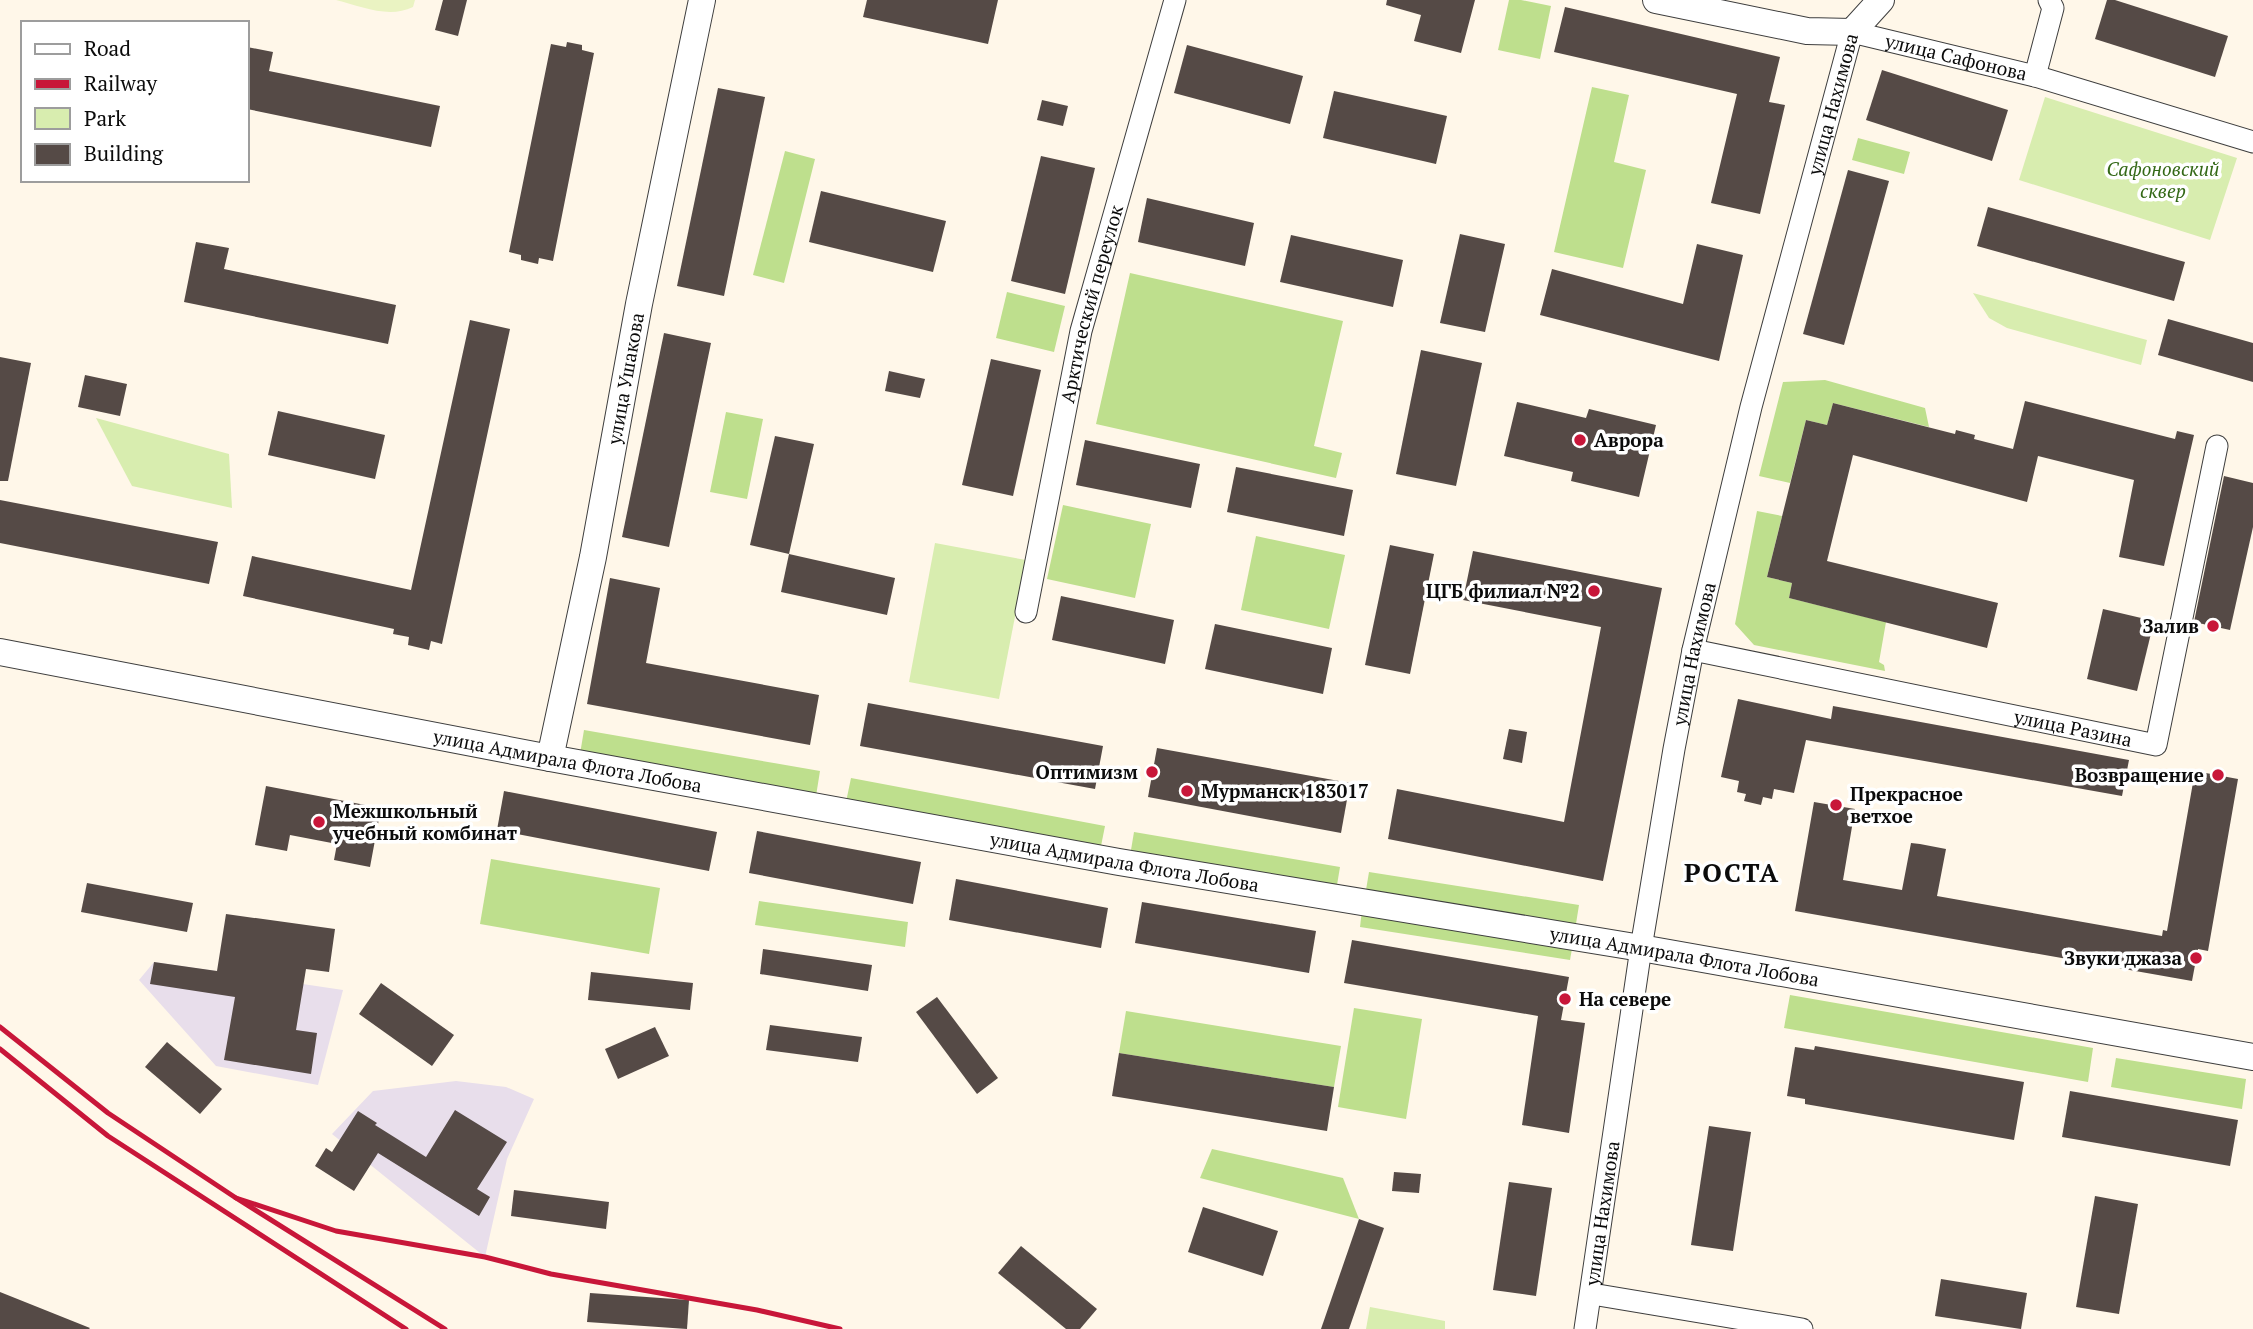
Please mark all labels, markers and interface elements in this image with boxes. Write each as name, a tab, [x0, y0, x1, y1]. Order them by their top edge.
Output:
legend	[21, 21, 248, 182]
street label: улица Сафонова	[1882, 27, 2030, 86]
street label: улица Нахимова	[1801, 30, 1863, 179]
text: Road	[84, 34, 131, 62]
text: Railway	[84, 69, 158, 97]
text: Park	[84, 104, 126, 132]
text: Building	[84, 139, 164, 167]
park label: Сафоновский сквер	[2107, 156, 2219, 203]
street label: Арктический переулок	[1054, 201, 1128, 405]
street label: улица Ушакова	[601, 310, 649, 447]
place label: Аврора	[1594, 427, 1664, 452]
marker: Аврора	[1572, 432, 1588, 448]
place label: ЦГБ филиал №2	[1426, 578, 1580, 603]
street label: улица Нахимова	[1666, 579, 1721, 729]
marker: ЦГБ филиал №2	[1586, 583, 1602, 599]
place label: Залив	[2143, 613, 2199, 638]
marker: Залив	[2205, 618, 2221, 634]
street label: улица Разина	[2011, 703, 2135, 752]
street label: улица Адмирала Флота Лобова	[430, 723, 705, 798]
place label: Оптимизм	[1036, 759, 1138, 784]
place label: Возвращение	[2075, 762, 2204, 787]
marker: Оптимизм	[1144, 764, 1160, 780]
marker: Возвращение	[2210, 767, 2226, 783]
place label: Мурманск 183017	[1201, 778, 1369, 803]
place label: Прекрасное ветхое	[1850, 781, 1963, 828]
marker: Мурманск 183017	[1179, 783, 1195, 799]
marker: Прекрасное ветхое	[1828, 797, 1844, 813]
place label: Межшкольный учебный комбинат	[332, 798, 518, 845]
marker: Межшкольный учебный комбинат	[311, 814, 327, 830]
street label: улица Адмирала Флота Лобова	[987, 825, 1262, 897]
district label: РОСТА	[1684, 855, 1780, 889]
street label: улица Адмирала Флота Лобова	[1547, 920, 1822, 992]
place label: Звуки джаза	[2064, 945, 2182, 970]
marker: Звуки джаза	[2188, 950, 2204, 966]
place label: На севере	[1579, 986, 1671, 1011]
marker: На севере	[1557, 991, 1573, 1007]
street label: улица Нахимова	[1578, 1139, 1625, 1288]

